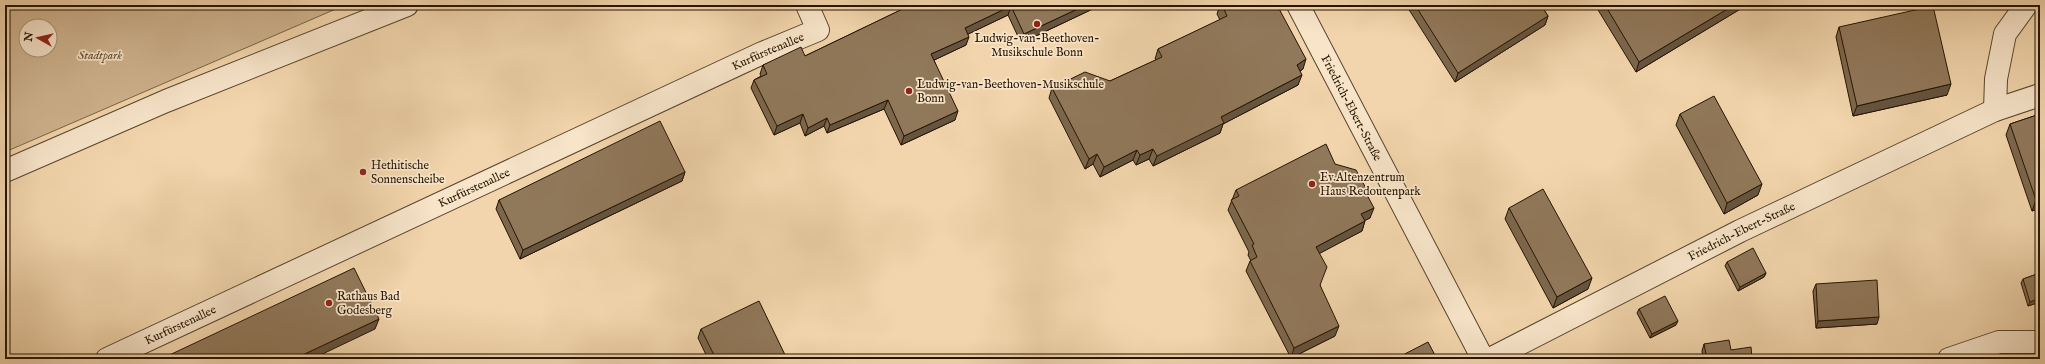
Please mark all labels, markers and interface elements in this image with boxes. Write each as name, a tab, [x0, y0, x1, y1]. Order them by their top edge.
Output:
north arrow	[18, 18, 58, 58]
marker: Ludwig-van-Beethoven- Musikschule Bonn	[1032, 19, 1042, 29]
street label: Kurfürstenallee	[730, 29, 807, 74]
text: N	[21, 31, 37, 43]
place label: Ludwig-van-Beethoven- Musikschule Bonn	[974, 31, 1100, 60]
park label: Stadtpark	[78, 48, 122, 63]
street label: Friedrich-Ebert-Straße	[1317, 52, 1385, 164]
place label: Ludwig-van-Beethoven-Musikschule Bonn	[917, 77, 1105, 106]
marker: Ludwig-van-Beethoven-Musikschule Bonn	[904, 86, 914, 96]
place label: Hethitische Sonnenscheibe	[371, 158, 445, 187]
street label: Kurfürstenallee	[436, 165, 513, 211]
marker: Hethitische Sonnenscheibe	[358, 167, 368, 177]
place label: Ev.Altenzentrum Haus Redoutenpark	[1320, 170, 1421, 200]
marker: Ev.Altenzentrum Haus Redoutenpark	[1307, 179, 1317, 189]
street label: Friedrich-Ebert-Straße	[1685, 199, 1798, 264]
place label: Rathaus Bad Godesberg	[337, 289, 400, 318]
marker: Rathaus Bad Godesberg	[324, 298, 334, 308]
street label: Kurfürstenallee	[142, 302, 219, 348]

